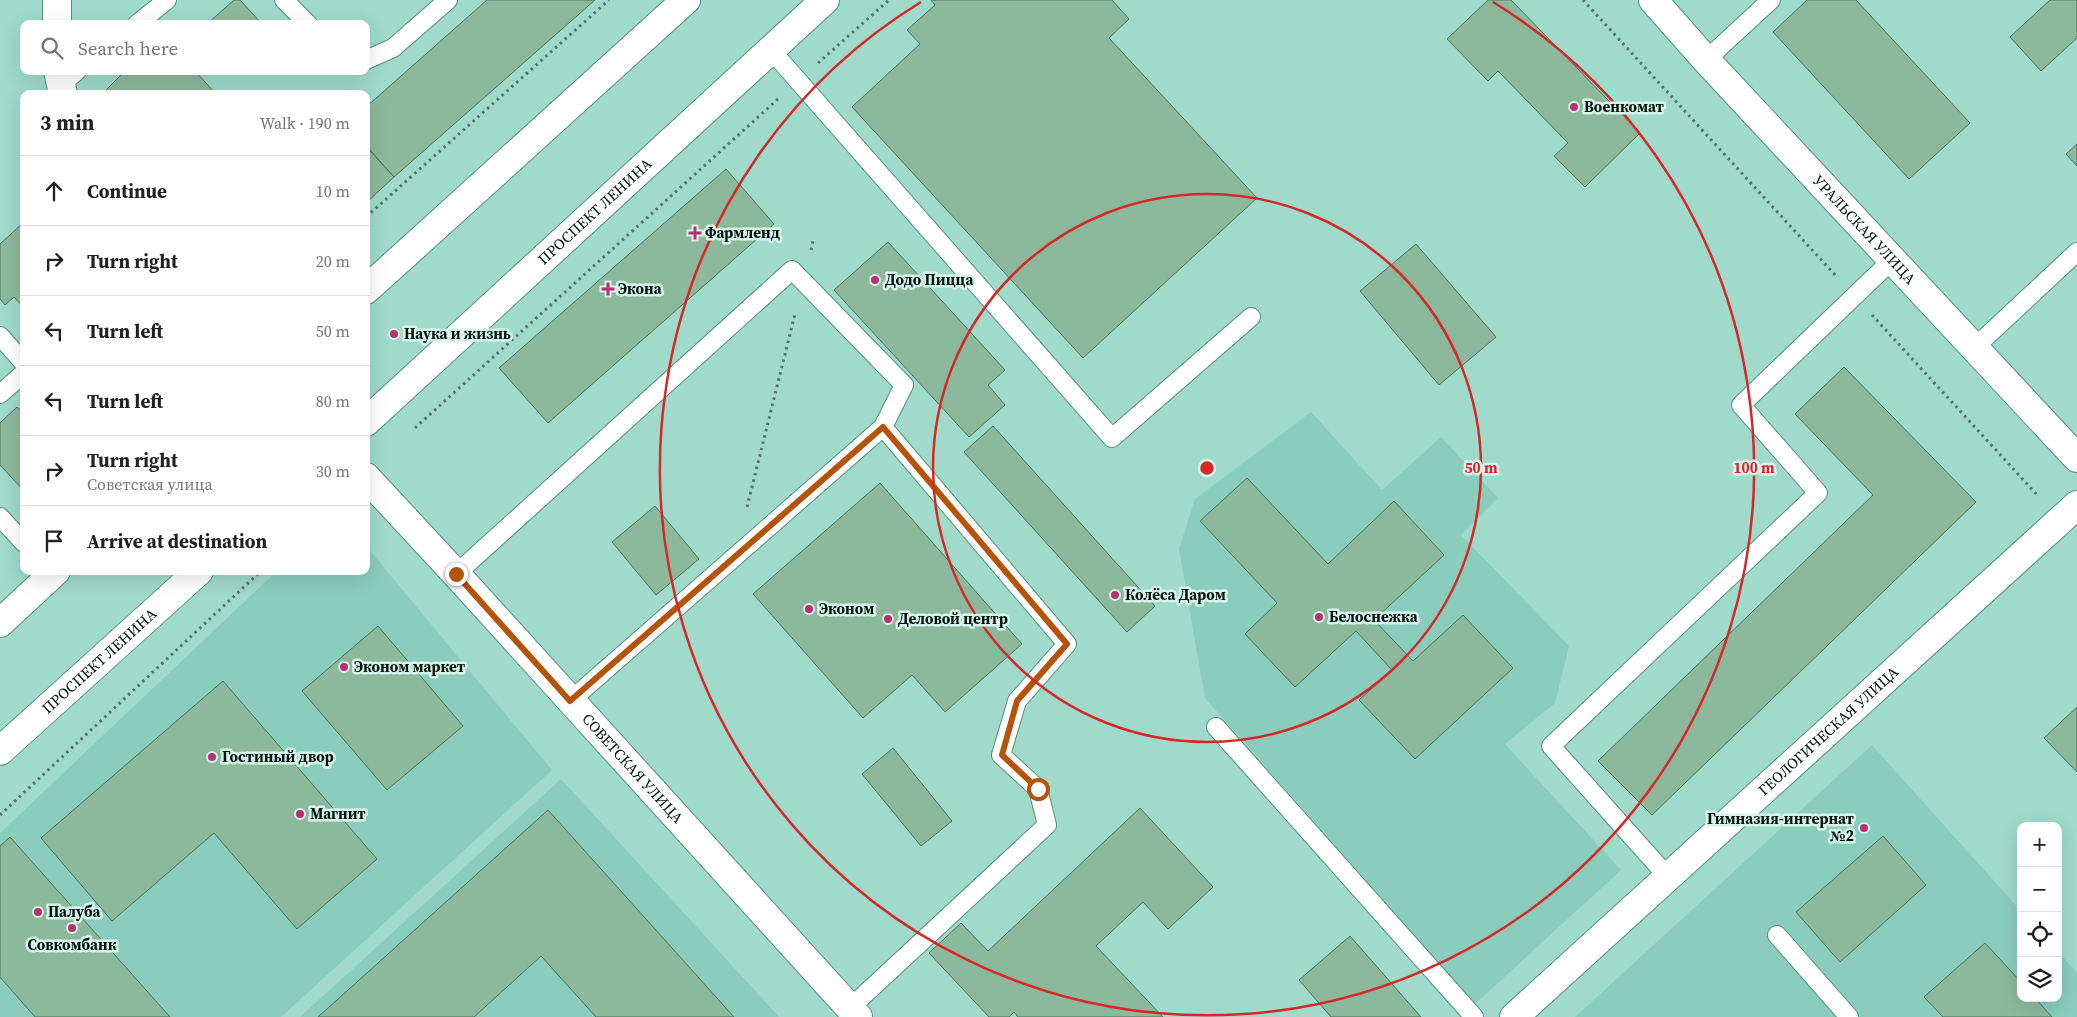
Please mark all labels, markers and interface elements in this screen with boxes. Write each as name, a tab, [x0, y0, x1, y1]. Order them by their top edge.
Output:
search box	[20, 20, 370, 75]
icon: search	[38, 34, 66, 62]
text: Search here	[78, 35, 178, 61]
place label: Военкомат	[1584, 96, 1665, 117]
marker: Военкомат	[1568, 101, 1580, 113]
text: 3 min	[40, 108, 95, 137]
text: Walk · 190 m	[260, 112, 350, 134]
street label: ПРОСПЕКТ ЛЕНИНА	[533, 153, 656, 269]
street label: УРАЛЬСКАЯ УЛИЦА	[1808, 170, 1921, 289]
icon: ahead	[40, 177, 68, 205]
text: Continue	[87, 178, 167, 204]
text: 10 m	[316, 180, 350, 202]
place label: Фармленд	[705, 222, 780, 243]
marker: Фармленд	[689, 227, 701, 239]
icon: right	[40, 247, 68, 275]
text: Turn right	[87, 248, 178, 274]
text: 20 m	[316, 250, 350, 272]
place label: Додо Пицца	[885, 269, 974, 290]
marker: Додо Пицца	[869, 274, 881, 286]
place label: Экона	[618, 278, 663, 299]
marker: Экона	[602, 283, 614, 295]
icon: left	[40, 317, 68, 345]
text: Turn left	[87, 318, 163, 344]
text: 50 m	[316, 320, 350, 342]
place label: Наука и жизнь	[404, 323, 511, 344]
marker: Наука и жизнь	[388, 328, 400, 340]
icon: left	[40, 387, 68, 415]
text: Turn left	[87, 388, 163, 414]
text: 80 m	[316, 390, 350, 412]
text: Turn right	[87, 447, 178, 473]
icon: right	[40, 457, 68, 485]
text: 50 m	[1464, 457, 1498, 478]
text: 100 m	[1733, 457, 1775, 478]
centre of rings	[1198, 459, 1216, 477]
text: 30 m	[316, 460, 350, 482]
text: Советская улица	[87, 473, 213, 495]
icon: arrive	[40, 527, 68, 555]
text: Arrive at destination	[87, 528, 267, 554]
route end	[445, 563, 468, 586]
place label: Колёса Даром	[1125, 584, 1226, 605]
marker: Колёса Даром	[1109, 589, 1121, 601]
place label: Эконом	[819, 598, 874, 619]
street label: ПРОСПЕКТ ЛЕНИНА	[37, 603, 161, 718]
marker: Эконом	[803, 603, 815, 615]
place label: Белоснежка	[1329, 606, 1419, 627]
place label: Деловой центр	[898, 608, 1008, 629]
marker: Белоснежка	[1313, 611, 1325, 623]
marker: Деловой центр	[882, 613, 894, 625]
place label: Эконом маркет	[354, 656, 466, 677]
marker: Эконом маркет	[338, 661, 350, 673]
street label: ГЕОЛОГИЧЕСКАЯ УЛИЦА	[1753, 661, 1903, 800]
street label: СОВЕТСКАЯ УЛИЦА	[577, 709, 688, 828]
place label: Гостиный двор	[222, 746, 334, 767]
marker: Гостиный двор	[206, 751, 218, 763]
route start	[1027, 778, 1050, 801]
place label: Магнит	[310, 803, 366, 824]
marker: Магнит	[294, 808, 306, 820]
place label: Гимназия-интернат №2	[1707, 808, 1855, 846]
marker: Гимназия-интернат №2	[1858, 822, 1870, 834]
map controls	[2017, 822, 2062, 1002]
button: +	[2017, 822, 2062, 867]
button: −	[2017, 867, 2062, 912]
place label: Палуба	[48, 901, 102, 922]
marker: Палуба	[32, 906, 44, 918]
button: locate	[2017, 912, 2062, 957]
marker: Совкомбанк	[66, 922, 78, 934]
place label: Совкомбанк	[28, 934, 117, 955]
button: layers	[2017, 957, 2062, 1002]

